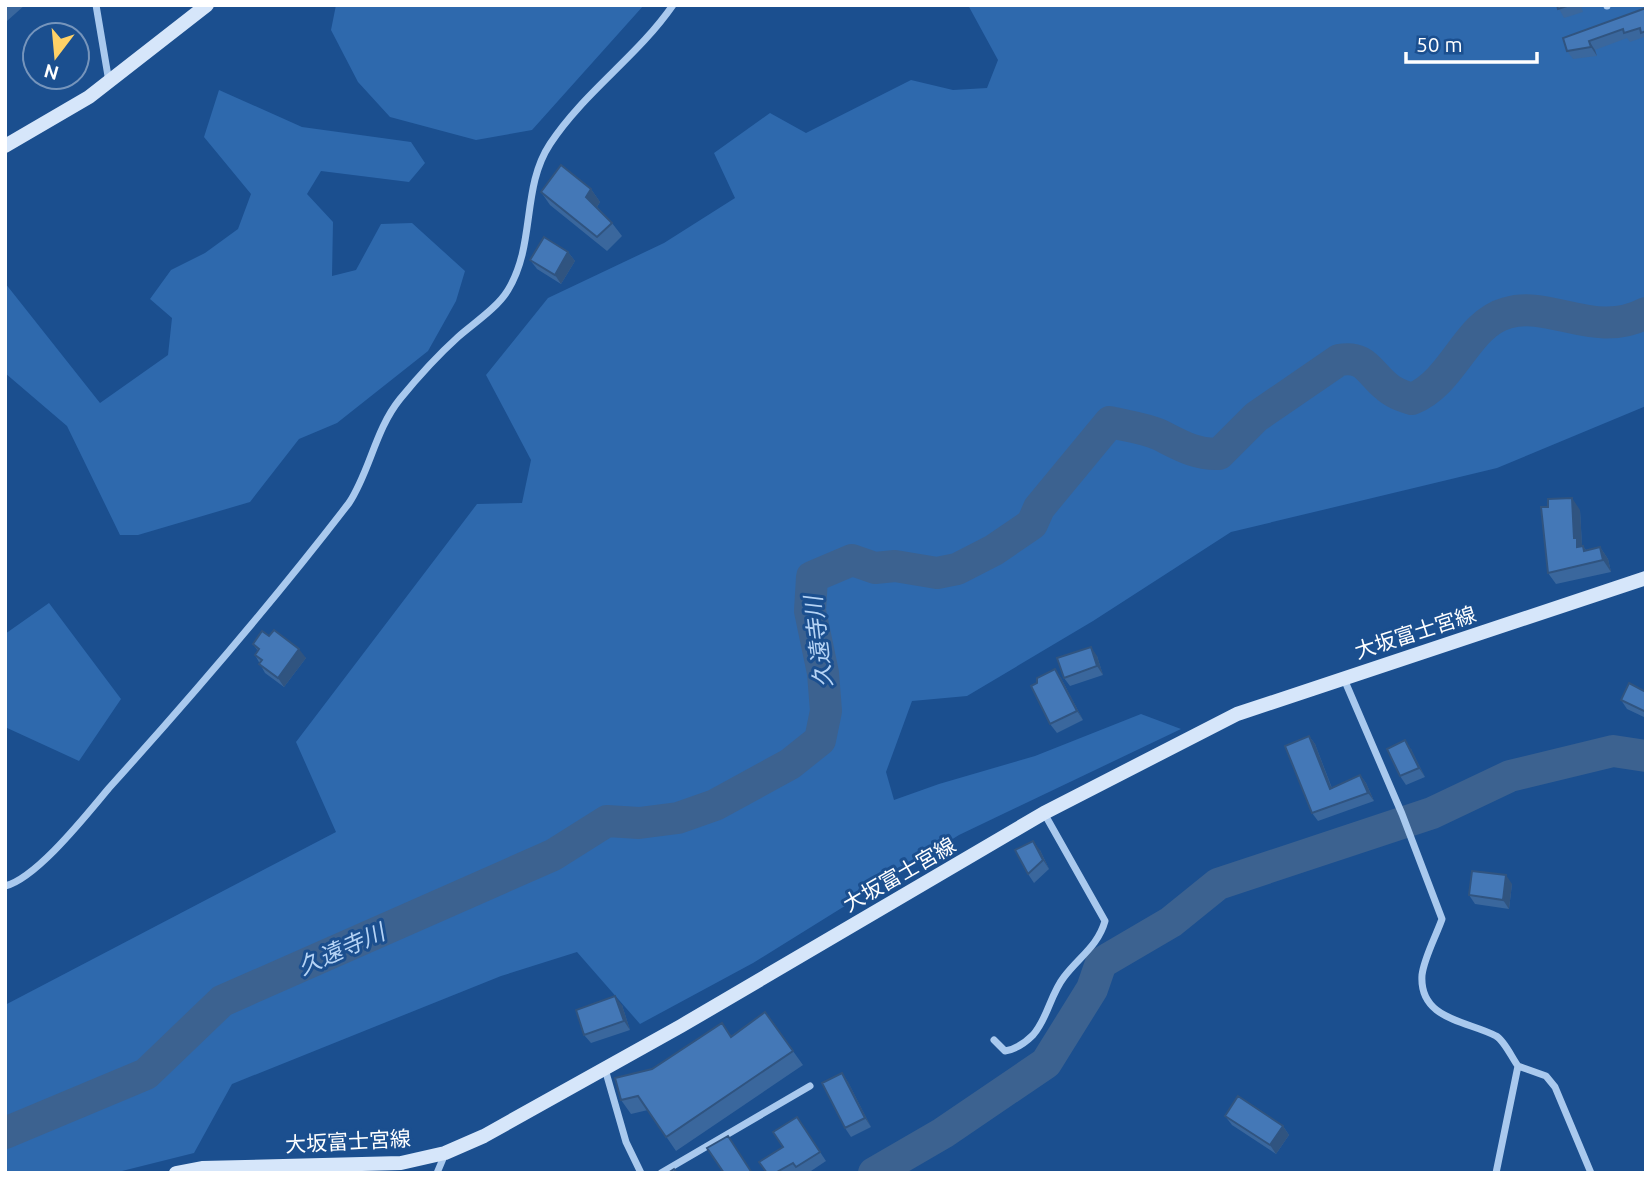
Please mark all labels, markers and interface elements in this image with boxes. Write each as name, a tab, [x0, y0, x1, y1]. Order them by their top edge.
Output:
north arrow	[21, 21, 91, 91]
scale bar	[1406, 21, 1537, 65]
text: 50 m	[1416, 32, 1463, 56]
text: N	[41, 60, 61, 85]
water label: 久遠寺川	[800, 592, 836, 689]
street label: 大坂富士宮線	[1351, 601, 1479, 663]
street label: 大坂富士宮線	[838, 832, 960, 916]
water label: 久遠寺川	[294, 918, 391, 979]
street label: 大坂富士宮線	[284, 1126, 412, 1156]

